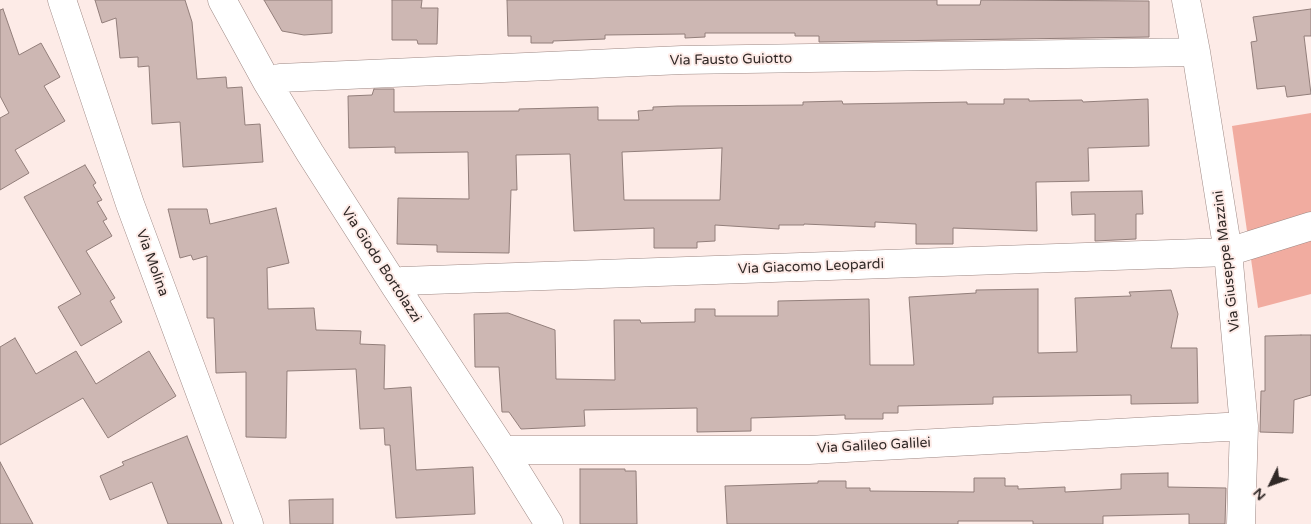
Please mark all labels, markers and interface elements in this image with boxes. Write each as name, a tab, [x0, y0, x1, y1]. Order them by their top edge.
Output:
street label: Via Fausto Guiotto	[670, 51, 792, 69]
street label: Via Giuseppe Mazzini	[1210, 190, 1244, 332]
street label: Via Giodo Bortolazzi	[337, 204, 425, 326]
street label: Via Molina	[132, 227, 172, 299]
street label: Via Giacomo Leopardi	[738, 256, 884, 278]
street label: Via Galileo Galilei	[817, 435, 931, 457]
north arrow	[1246, 459, 1296, 509]
text: N	[1249, 485, 1270, 504]

